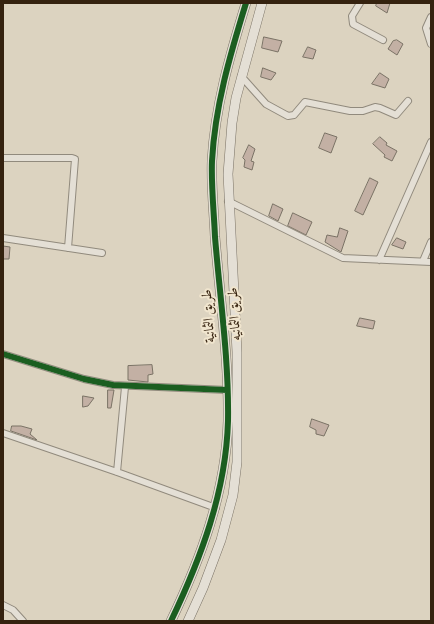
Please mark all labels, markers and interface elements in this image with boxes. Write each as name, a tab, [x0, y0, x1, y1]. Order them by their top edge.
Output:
street label: طريق الثمانيه	[225, 287, 245, 341]
street label: طريق الثمانية	[199, 289, 219, 343]

